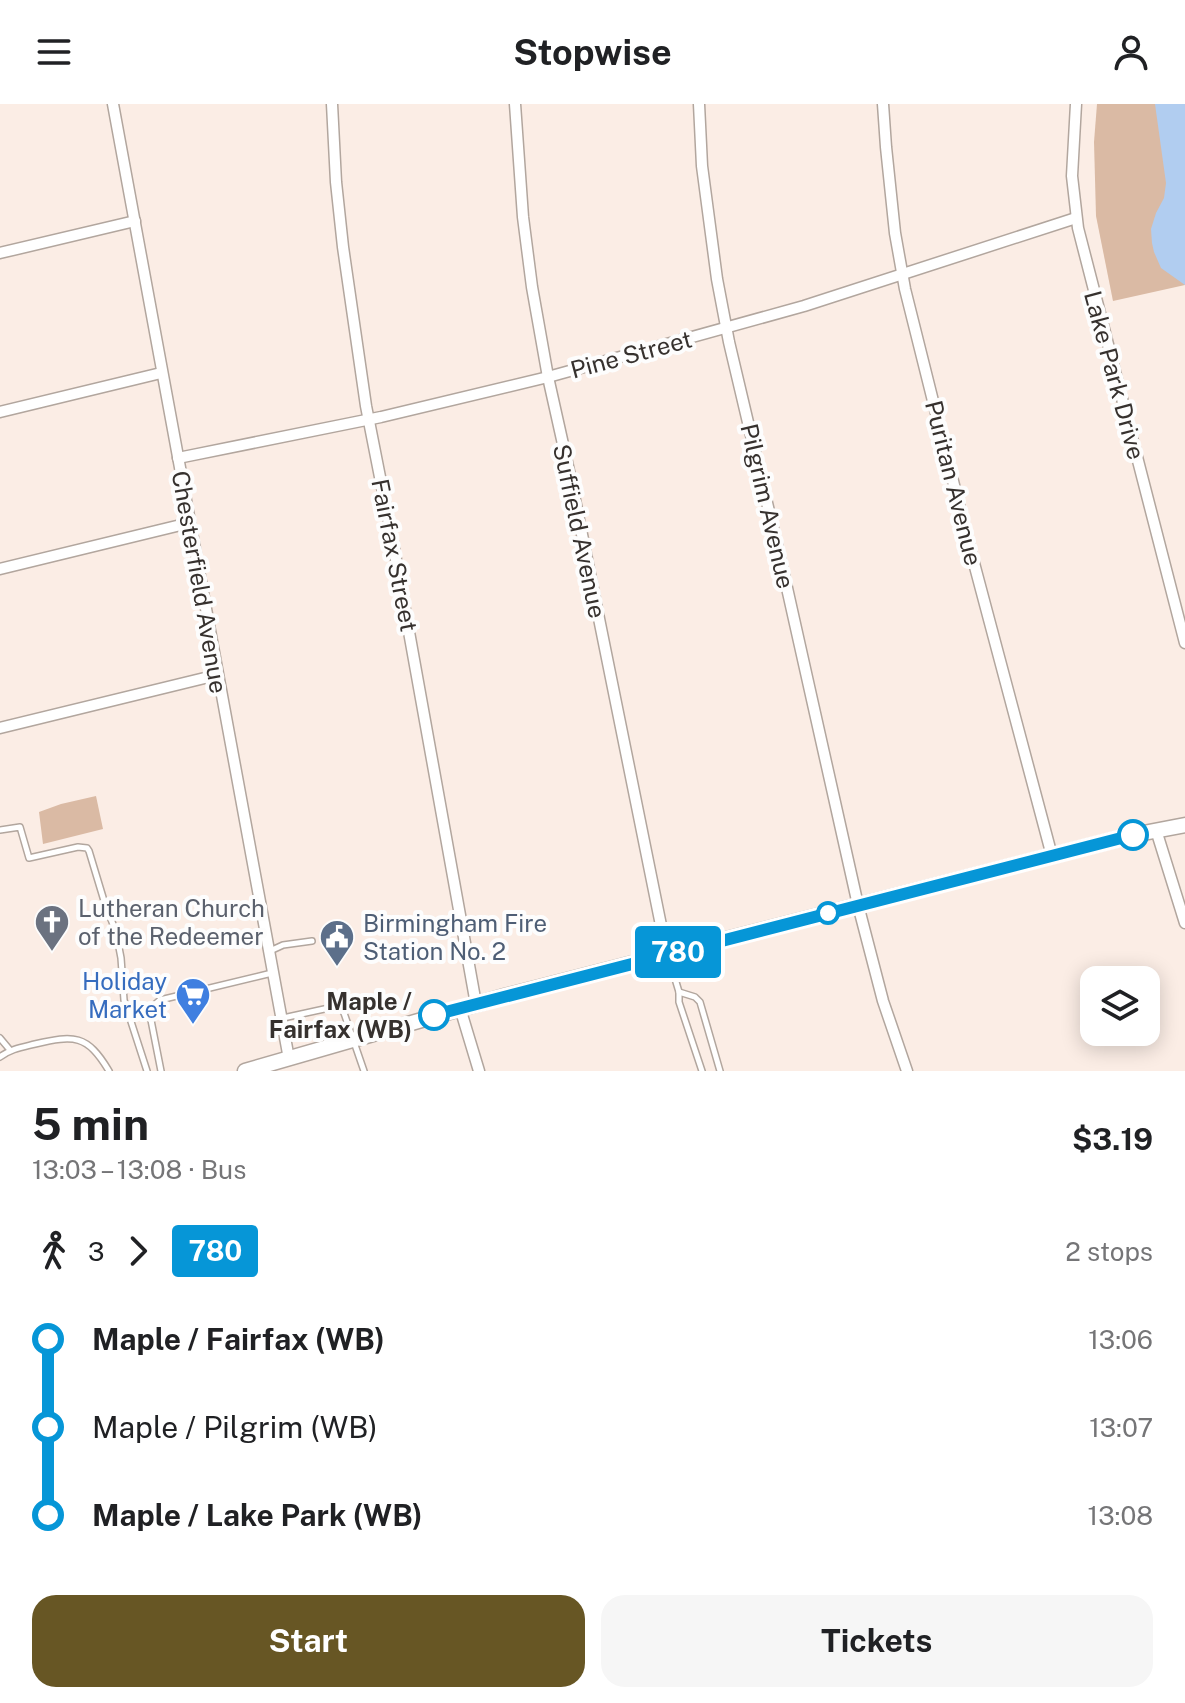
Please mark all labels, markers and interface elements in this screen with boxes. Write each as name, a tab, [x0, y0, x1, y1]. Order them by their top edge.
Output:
icon: menu	[32, 30, 76, 74]
icon: person	[1109, 30, 1153, 74]
text: Stopwise	[513, 31, 672, 73]
street label: Lake Park Drive	[1079, 288, 1151, 462]
street label: Pine Street	[567, 324, 695, 384]
street label: Puritan Avenue	[920, 398, 988, 568]
street label: Pilgrim Avenue	[735, 421, 801, 591]
street label: Suffield Avenue	[548, 441, 612, 621]
street label: Chesterfield Avenue	[167, 468, 233, 696]
street label: Fairfax Street	[366, 476, 424, 634]
unlabelled marker	[1118, 820, 1148, 850]
place label: Lutheran Church of the Redeemer	[78, 894, 265, 950]
unlabelled marker	[817, 902, 839, 924]
church icon: Lutheran Church of the Redeemer	[33, 903, 71, 953]
place label: Birmingham Fire Station No. 2	[363, 909, 547, 965]
public building icon: Birmingham Fire Station No. 2	[318, 918, 356, 968]
line badge: 780	[632, 926, 724, 978]
text: 780	[651, 935, 705, 968]
map controls	[1080, 966, 1160, 1046]
button: layers	[1080, 966, 1160, 1046]
place label: Holiday Market	[82, 967, 167, 1023]
supermarket icon: Holiday Market	[174, 976, 212, 1026]
place label: Maple / Fairfax (WB)	[269, 987, 412, 1043]
marker: Maple / Fairfax (WB)	[419, 1000, 449, 1030]
text: 5 min	[32, 1098, 149, 1150]
text: $3.19	[1072, 1121, 1153, 1157]
text: 13:03 – 13:08 · Bus	[32, 1154, 246, 1185]
icon: walk	[32, 1229, 76, 1273]
icon: forward	[116, 1229, 160, 1273]
text: 780	[188, 1234, 242, 1267]
text: 3	[88, 1236, 104, 1267]
text: 2 stops	[1065, 1236, 1153, 1267]
text: Maple / Fairfax (WB)	[92, 1321, 385, 1357]
text: 13:06	[1088, 1324, 1153, 1355]
text: Maple / Pilgrim (WB)	[92, 1409, 377, 1445]
text: 13:07	[1089, 1412, 1153, 1443]
text: Maple / Lake Park (WB)	[92, 1497, 423, 1533]
text: 13:08	[1088, 1500, 1153, 1531]
button: Start	[32, 1595, 585, 1687]
button: Tickets	[601, 1595, 1153, 1687]

